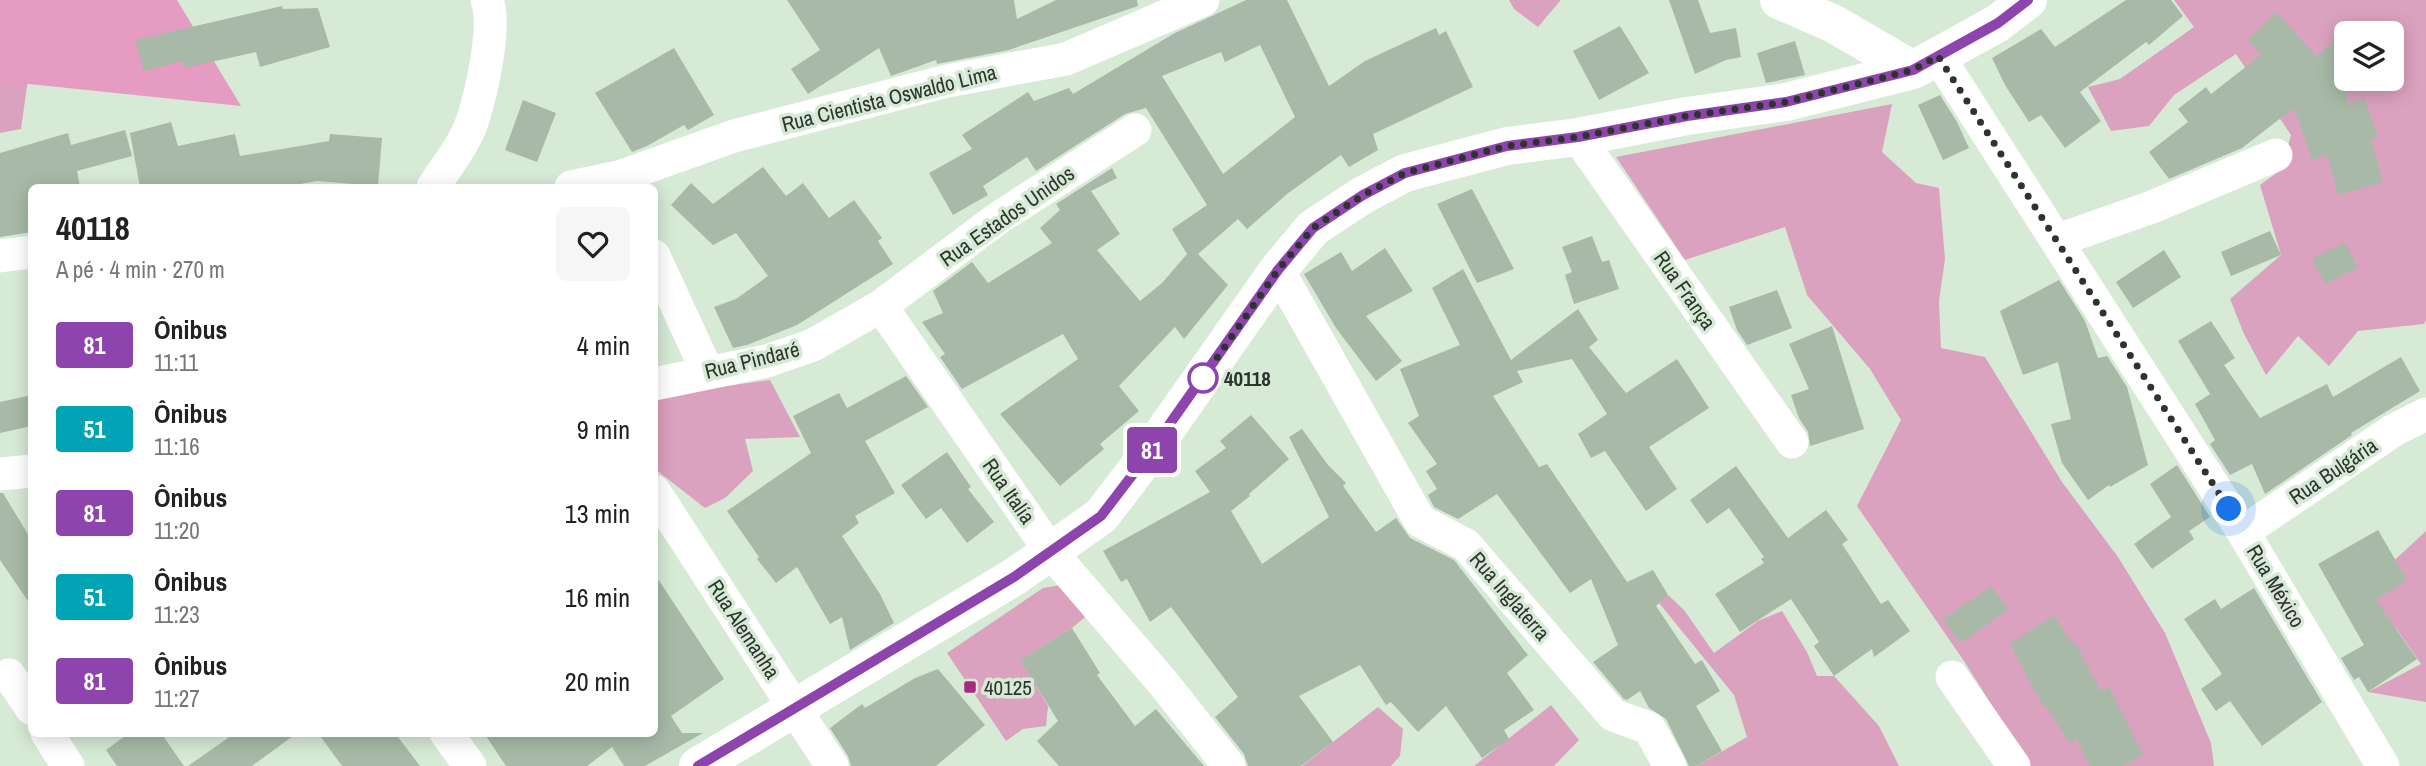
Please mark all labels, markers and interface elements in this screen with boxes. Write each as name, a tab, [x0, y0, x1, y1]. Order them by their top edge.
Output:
map controls	[2334, 21, 2404, 91]
button: layers	[2334, 21, 2404, 91]
street label: Rua Cientista Oswaldo Lima	[779, 57, 1000, 139]
street label: Rua Estados Unidos	[934, 159, 1080, 273]
text: 40118	[56, 206, 130, 250]
button: heart	[556, 207, 630, 281]
street label: Rua França	[1647, 245, 1723, 336]
text: A pé · 4 min · 270 m	[56, 254, 225, 285]
text: Ônibus	[154, 312, 227, 347]
text: 4 min	[577, 328, 630, 363]
text: 81	[84, 329, 105, 361]
street label: Rua Pindaré	[702, 334, 802, 386]
text: 11:11	[154, 347, 198, 378]
marker: 40118	[1188, 363, 1218, 393]
place label: 40118	[1224, 364, 1271, 393]
text: Ônibus	[154, 396, 227, 431]
text: 9 min	[577, 412, 630, 447]
text: 51	[84, 413, 105, 445]
line badge: 81	[1120, 427, 1184, 473]
text: 11:16	[154, 431, 200, 462]
street label: Rua Bulgária	[2283, 431, 2383, 511]
text: 81	[1141, 434, 1163, 466]
street label: Rua Italía	[976, 452, 1042, 530]
text: Ônibus	[154, 480, 227, 515]
your location	[2211, 491, 2246, 526]
text: 13 min	[565, 496, 630, 531]
text: 81	[84, 497, 105, 529]
text: 11:20	[154, 515, 200, 546]
street label: Rua México	[2240, 539, 2312, 633]
street label: Rua Inglaterra	[1463, 545, 1557, 647]
text: Ônibus	[154, 564, 227, 599]
street label: Rua Alemanha	[701, 574, 787, 685]
text: 16 min	[565, 580, 630, 615]
text: 51	[84, 581, 105, 613]
text: 11:23	[154, 599, 200, 630]
text: Ônibus	[154, 648, 227, 683]
text: 20 min	[565, 664, 630, 699]
text: 81	[84, 665, 105, 697]
place label: 40125	[984, 673, 1032, 702]
marker: 40125	[962, 679, 978, 695]
text: 11:27	[154, 683, 200, 714]

